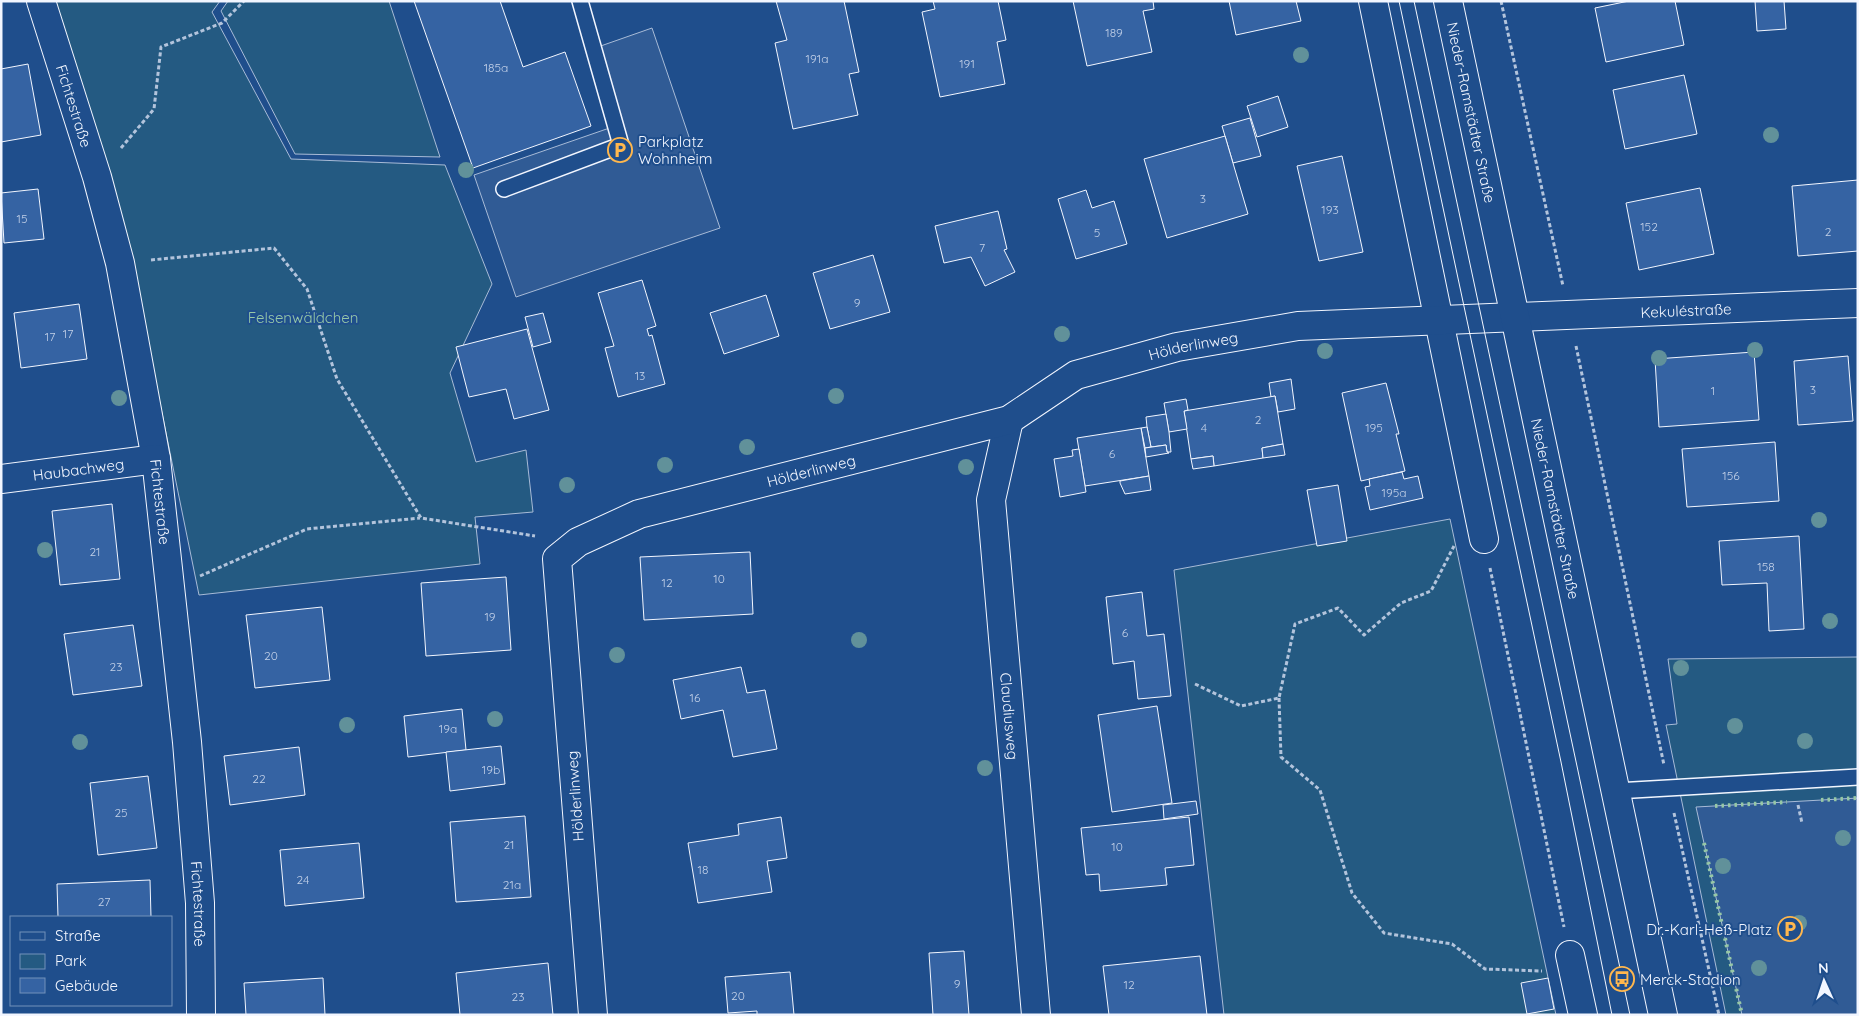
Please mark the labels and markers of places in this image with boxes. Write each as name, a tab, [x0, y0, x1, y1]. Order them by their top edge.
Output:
place label: Parkplatz Wohnheim	[638, 132, 712, 168]
parking icon: Parkplatz Wohnheim	[607, 137, 633, 163]
parking icon: Dr.-Karl-Heß-Platz	[1777, 916, 1803, 942]
place label: Dr.-Karl-Heß-Platz	[1646, 920, 1772, 939]
bus stop icon: Merck-Stadion	[1609, 966, 1635, 992]
place label: Merck-Stadion	[1640, 970, 1741, 989]

